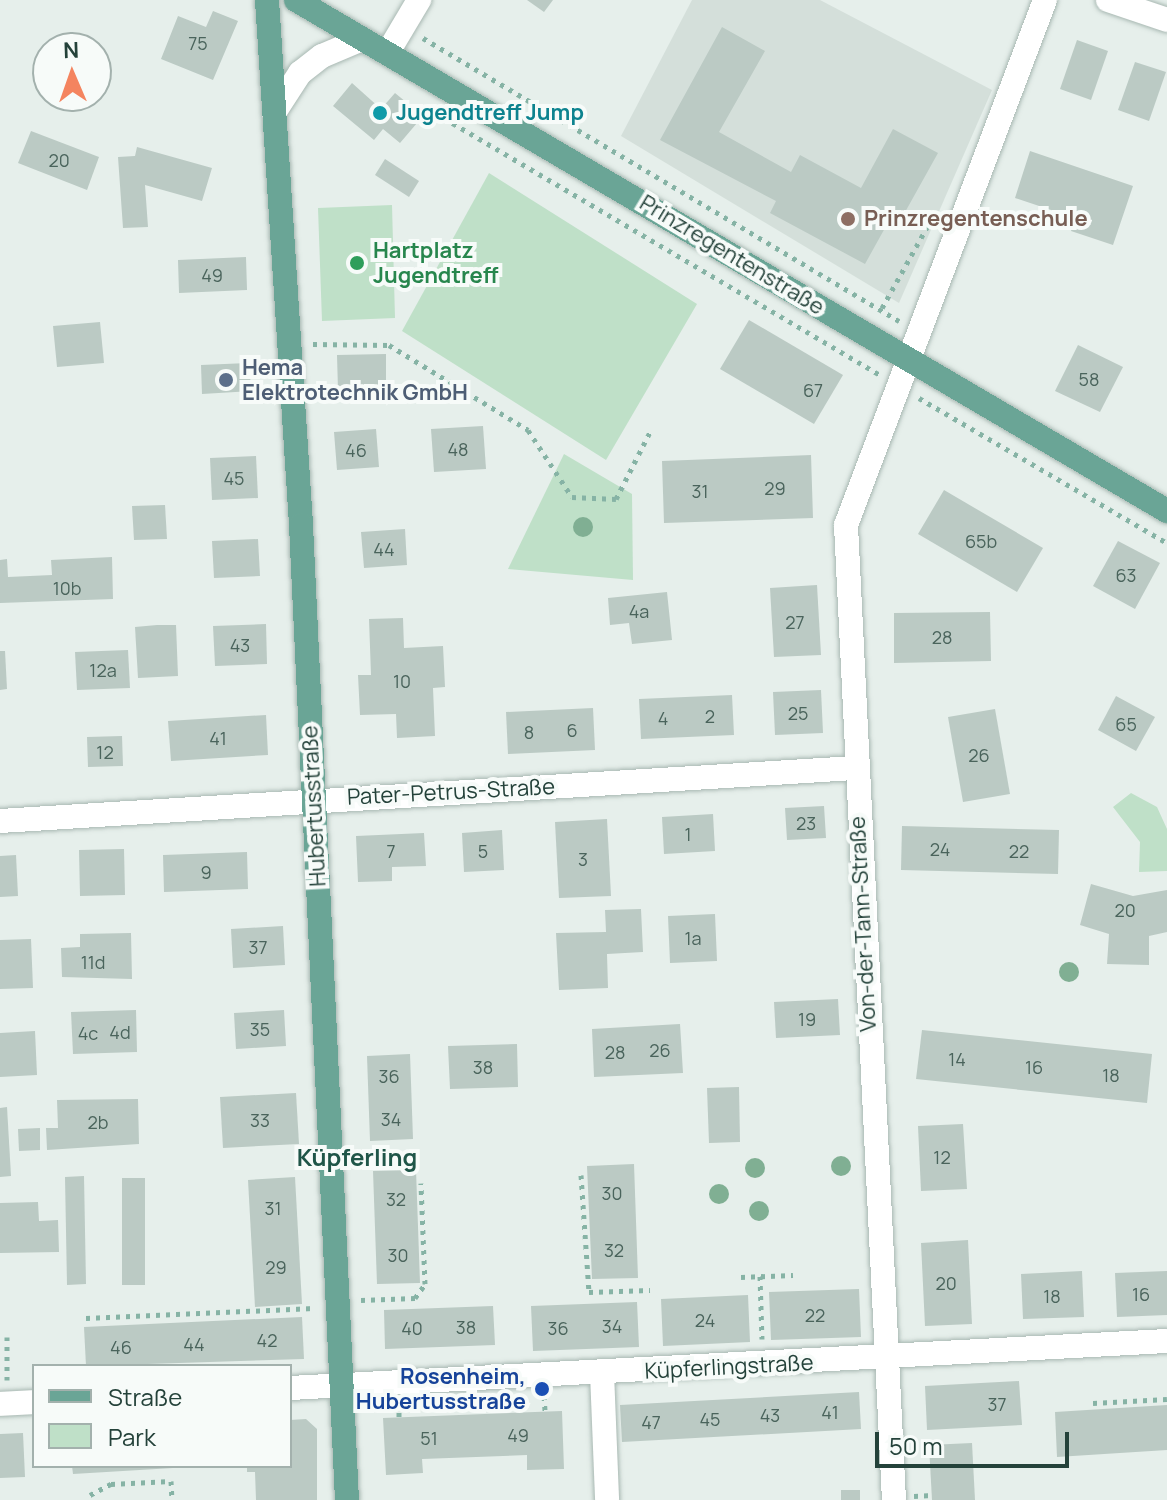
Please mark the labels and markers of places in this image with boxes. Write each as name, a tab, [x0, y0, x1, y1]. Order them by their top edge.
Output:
place label: Jugendtreff Jump	[396, 100, 584, 126]
marker: Jugendtreff Jump	[371, 104, 389, 122]
place label: Prinzregentenschule	[864, 206, 1088, 232]
marker: Prinzregentenschule	[839, 210, 857, 228]
place label: Hartplatz Jugendtreff	[373, 237, 498, 288]
marker: Hartplatz Jugendtreff	[348, 254, 366, 272]
place label: Hema Elektrotechnik GmbH	[242, 354, 468, 406]
marker: Hema Elektrotechnik GmbH	[217, 371, 235, 389]
place label: Rosenheim, Hubertusstraße	[356, 1363, 526, 1414]
marker: Rosenheim, Hubertusstraße	[533, 1380, 551, 1398]

